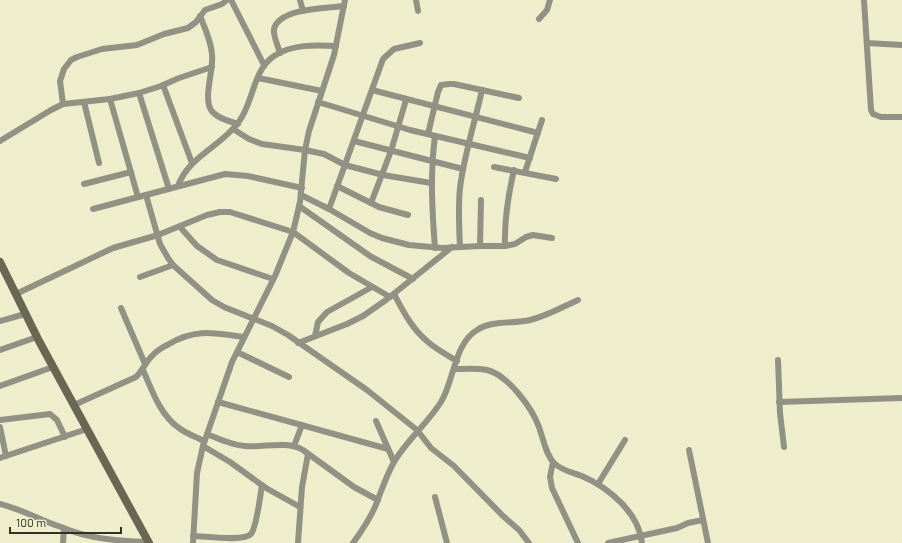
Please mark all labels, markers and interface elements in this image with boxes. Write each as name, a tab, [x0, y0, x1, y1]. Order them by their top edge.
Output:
scale bar	[10, 509, 121, 535]
text: 100 m	[16, 515, 46, 529]

